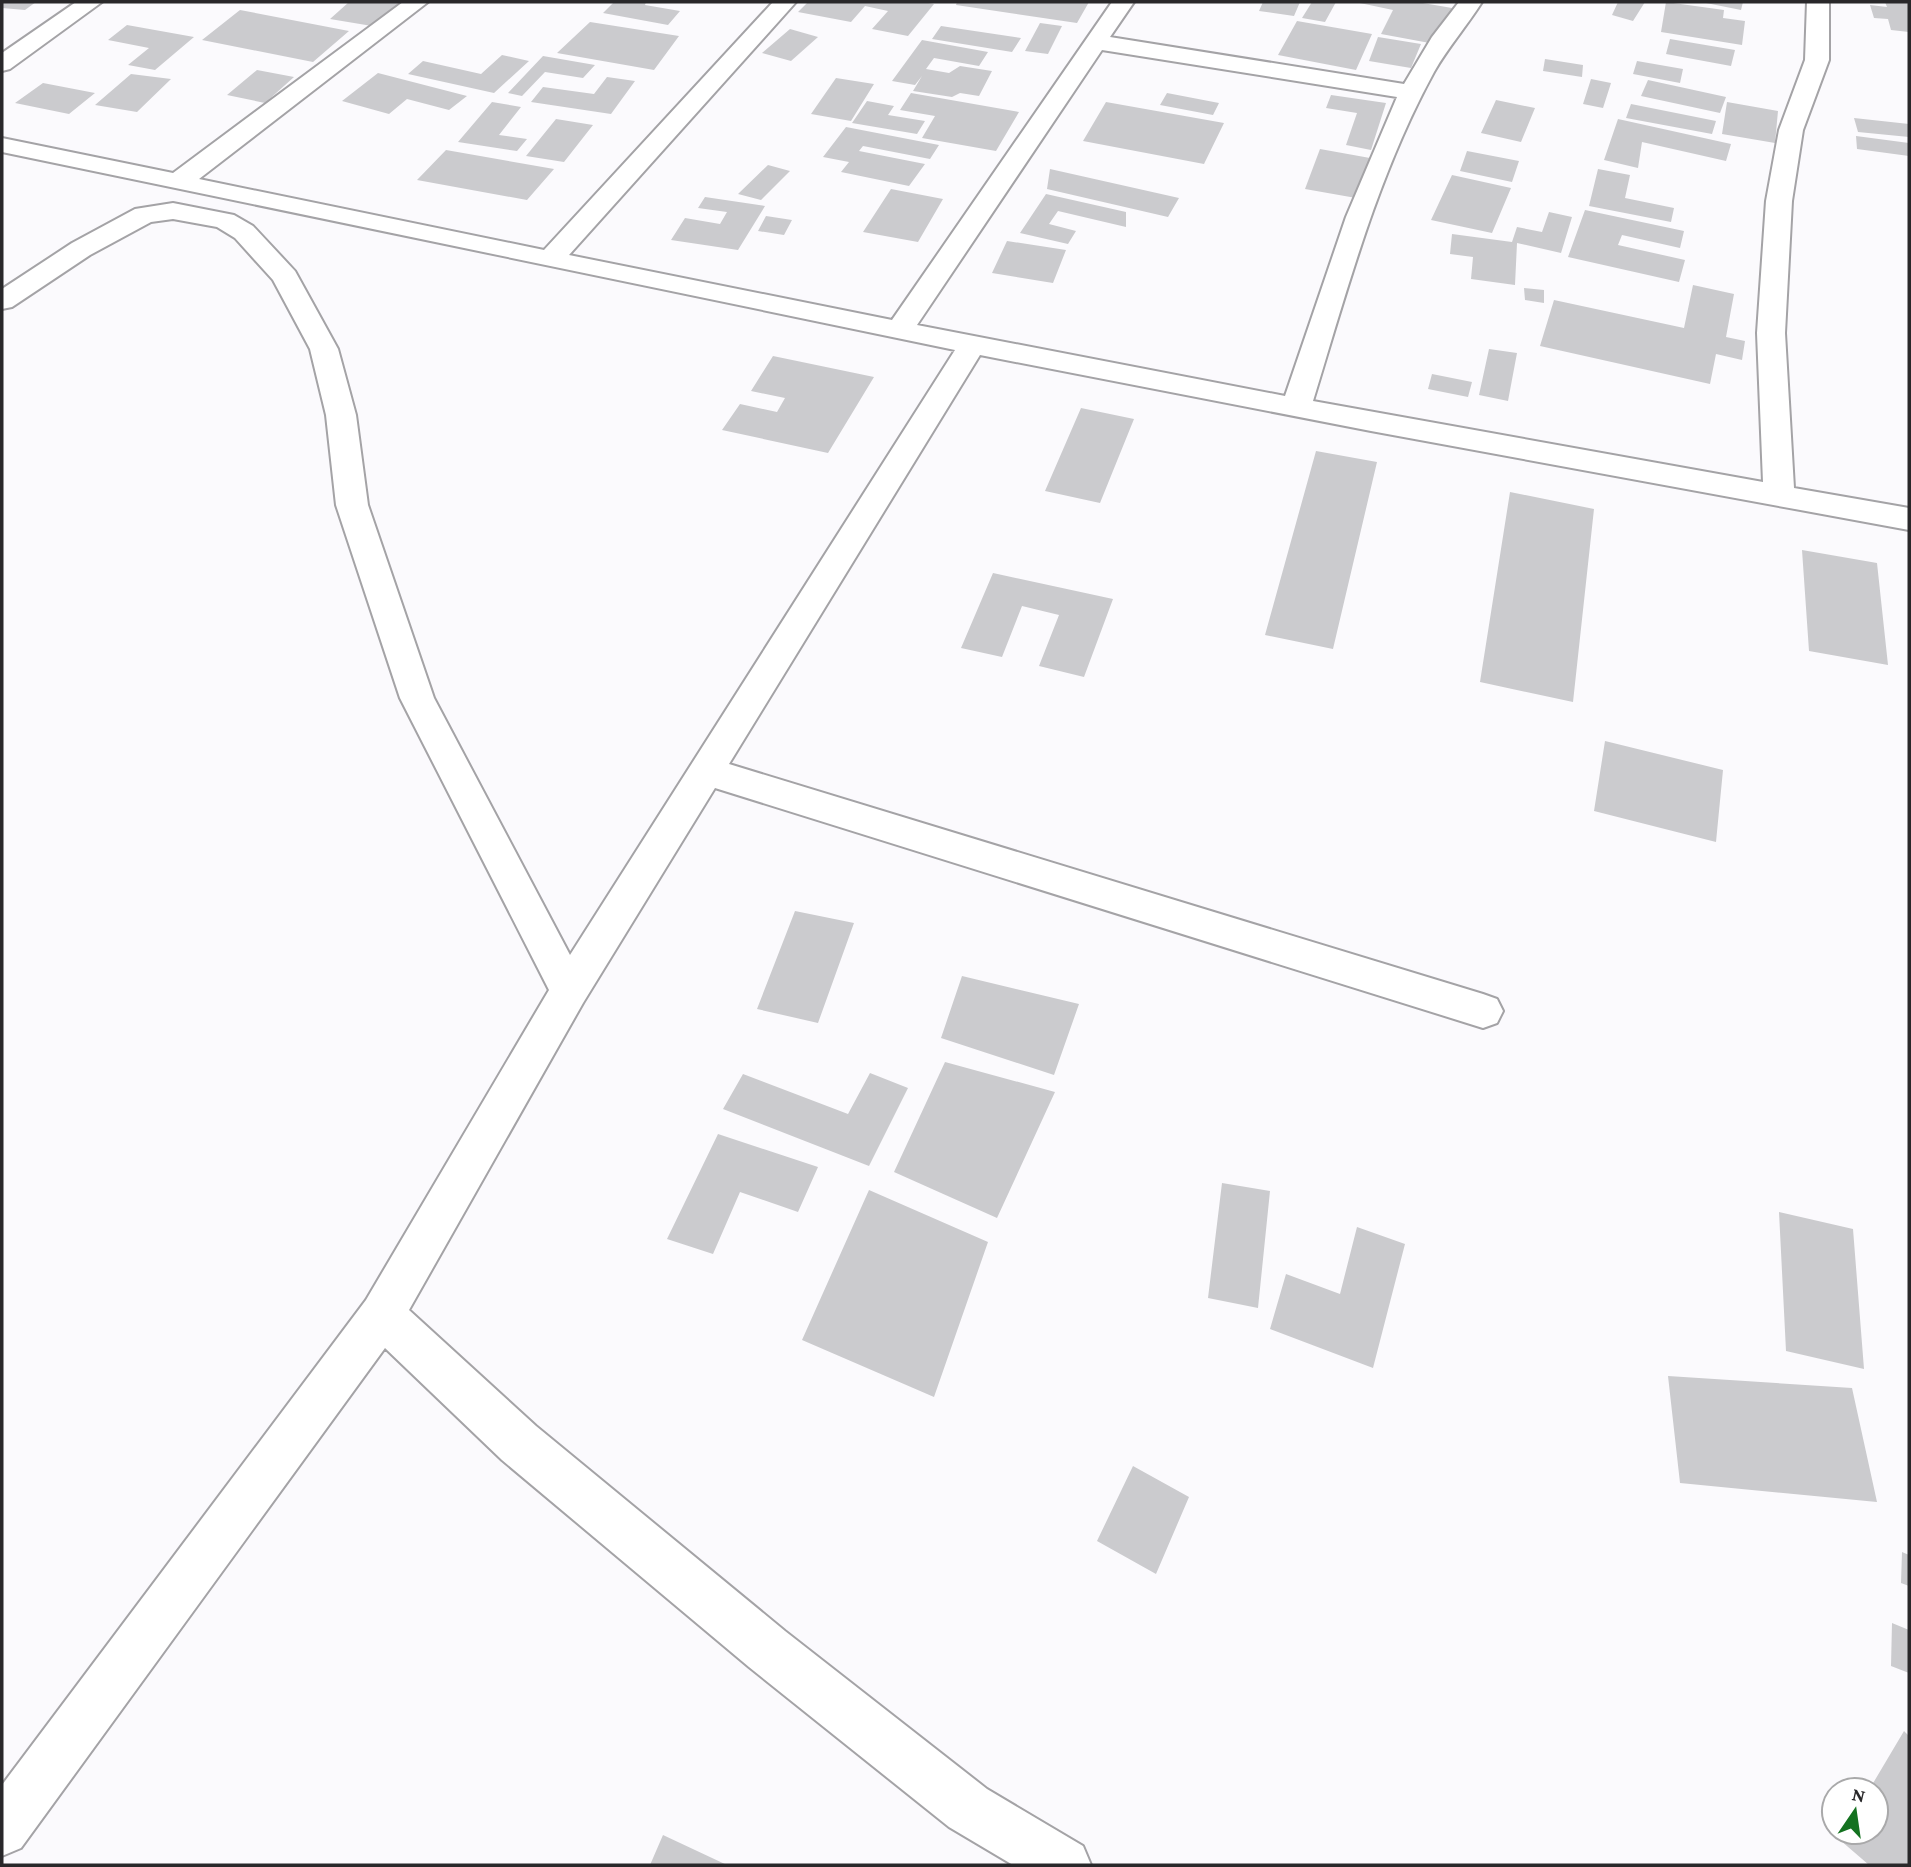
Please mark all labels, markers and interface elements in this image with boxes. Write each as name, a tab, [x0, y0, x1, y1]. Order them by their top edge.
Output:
north arrow	[1820, 1776, 1890, 1846]
text: N	[1850, 1783, 1867, 1807]

